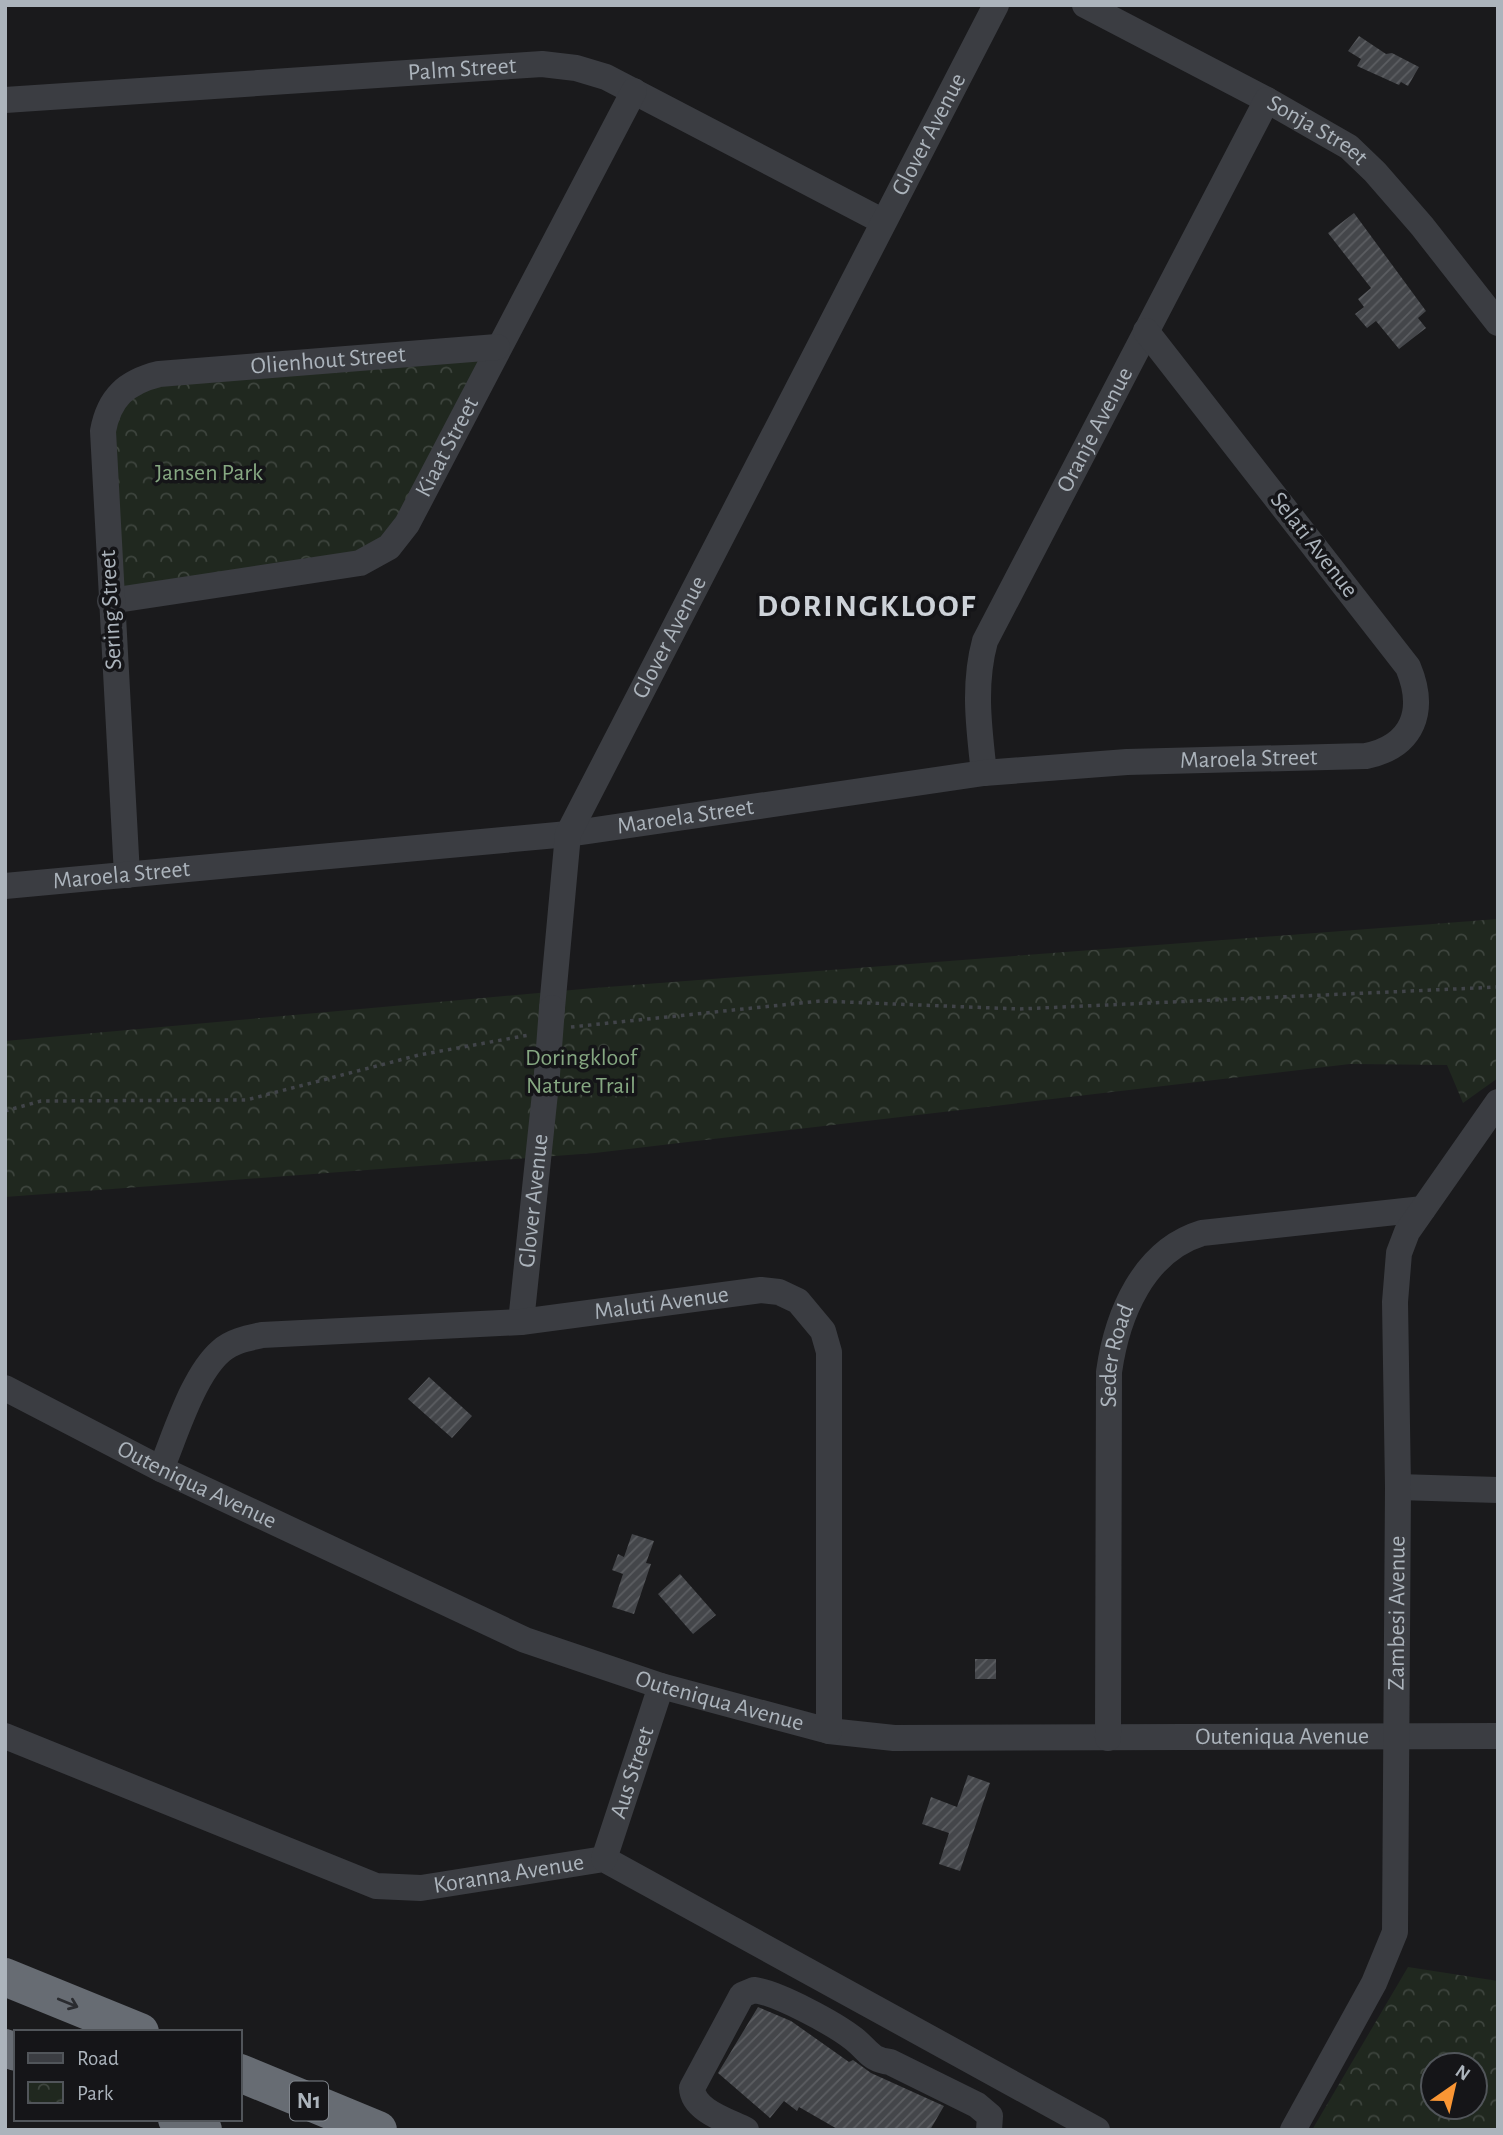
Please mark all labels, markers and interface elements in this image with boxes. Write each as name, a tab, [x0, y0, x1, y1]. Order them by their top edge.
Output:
street label: Palm Street	[407, 54, 517, 85]
street label: Glover Avenue	[888, 69, 971, 200]
street label: Sonja Street	[1263, 91, 1372, 170]
street label: Olienhout Street	[250, 342, 407, 379]
street label: Oranje Avenue	[1053, 363, 1137, 496]
street label: Kiaat Street	[411, 393, 483, 501]
park label: Jansen Park	[155, 461, 263, 485]
street label: Selati Avenue	[1266, 488, 1362, 602]
street label: Sering Street	[96, 549, 126, 671]
street label: Glover Avenue	[628, 572, 711, 703]
district label: DORINGKLOOF	[757, 590, 977, 622]
street label: Maroela Street	[1180, 745, 1318, 773]
street label: Maroela Street	[615, 795, 756, 839]
street label: Maroela Street	[52, 857, 192, 894]
park label: Doringkloof Nature Trail	[525, 1046, 639, 1098]
street label: Glover Avenue	[515, 1133, 553, 1269]
street label: Maluti Avenue	[593, 1282, 730, 1324]
street label: Seder Road	[1097, 1301, 1138, 1408]
street label: Outeniqua Avenue	[113, 1436, 280, 1533]
street label: Zambesi Avenue	[1385, 1535, 1410, 1691]
street label: Outeniqua Avenue	[632, 1666, 806, 1736]
street label: Aus Street	[606, 1723, 659, 1821]
street label: Outeniqua Avenue	[1195, 1724, 1369, 1749]
street label: Koranna Avenue	[432, 1850, 586, 1898]
one-way arrow	[57, 1997, 79, 2010]
legend	[14, 2030, 242, 2121]
text: Road	[77, 2048, 119, 2069]
north arrow	[1419, 2051, 1489, 2121]
text: N	[1452, 2062, 1473, 2085]
road number: N1	[290, 2082, 328, 2120]
text: Park	[77, 2083, 114, 2104]

